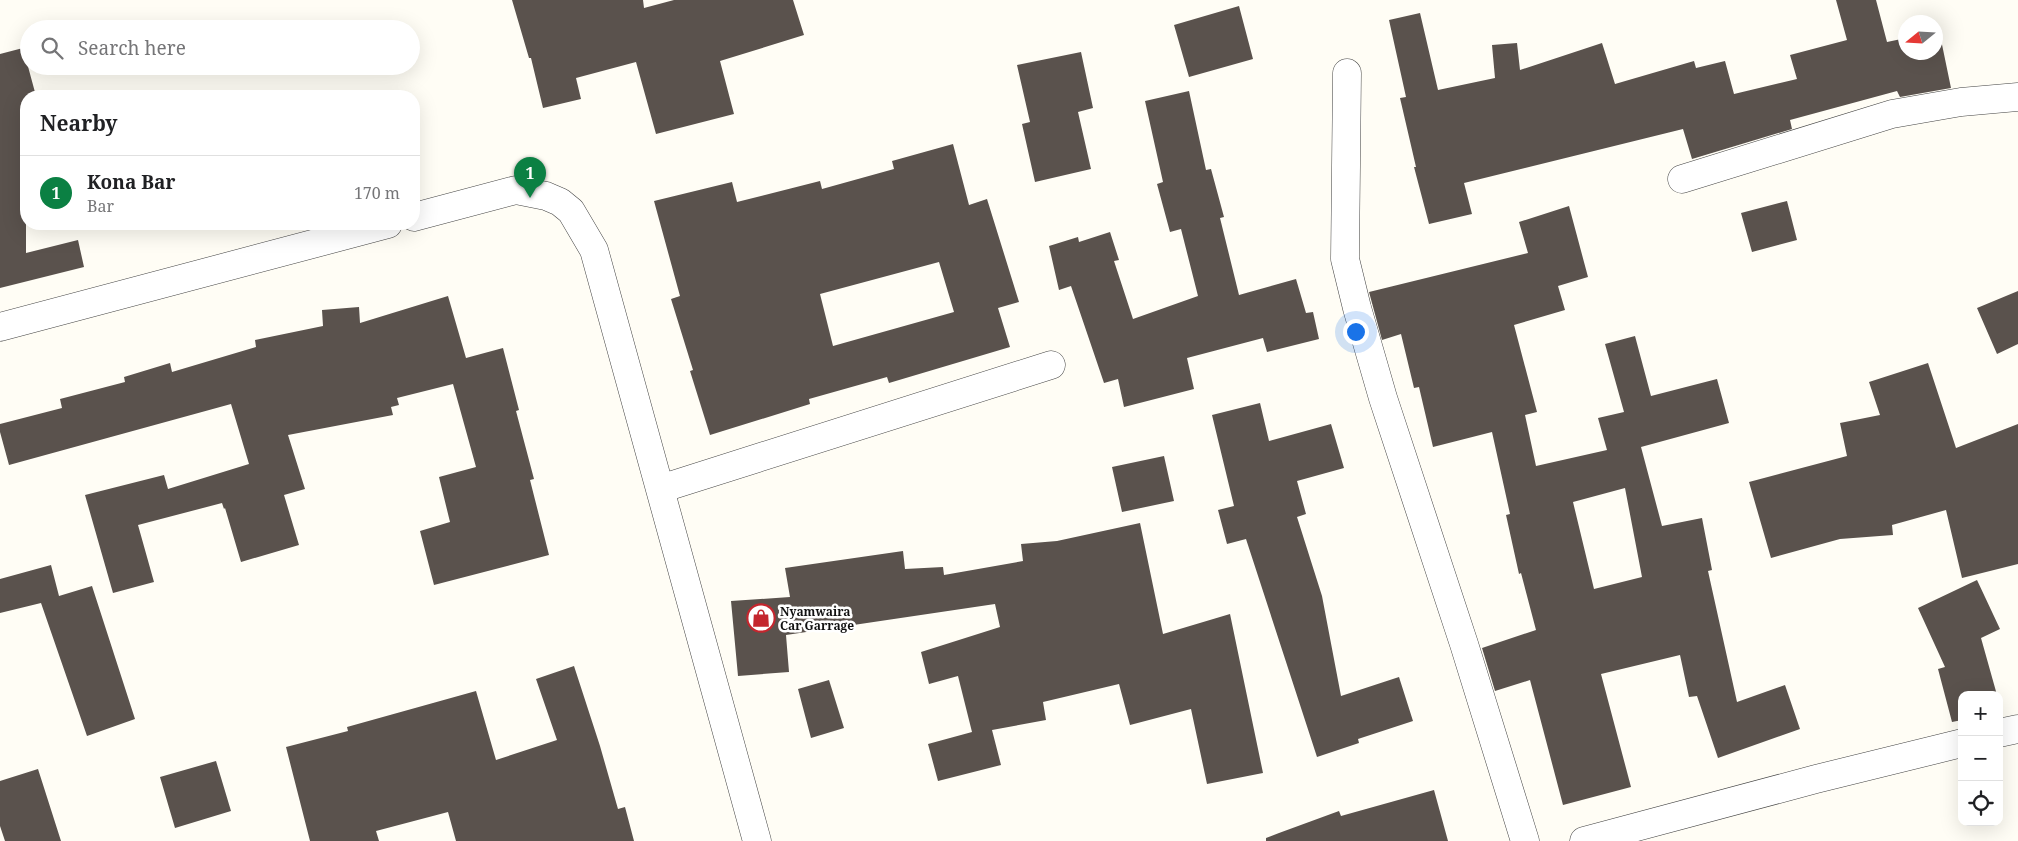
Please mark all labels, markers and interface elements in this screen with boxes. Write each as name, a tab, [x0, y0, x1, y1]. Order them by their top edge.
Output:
north arrow	[1898, 15, 1943, 60]
search box	[20, 20, 420, 75]
icon: search	[38, 34, 66, 62]
text: Search here	[78, 35, 186, 61]
text: Nearby	[40, 109, 118, 137]
pin: 1	[514, 157, 546, 198]
text: Kona Bar	[87, 169, 175, 195]
text: 1	[51, 182, 61, 204]
text: 170 m	[354, 182, 400, 204]
text: Bar	[87, 195, 114, 217]
your location	[1343, 319, 1369, 345]
shop icon: Nyamwaira Car Garrage	[746, 603, 776, 633]
place label: Nyamwaira Car Garrage	[780, 603, 854, 634]
map controls	[1958, 691, 2003, 826]
button: +	[1958, 691, 2003, 736]
button: −	[1958, 736, 2003, 781]
button: locate	[1958, 781, 2003, 826]

